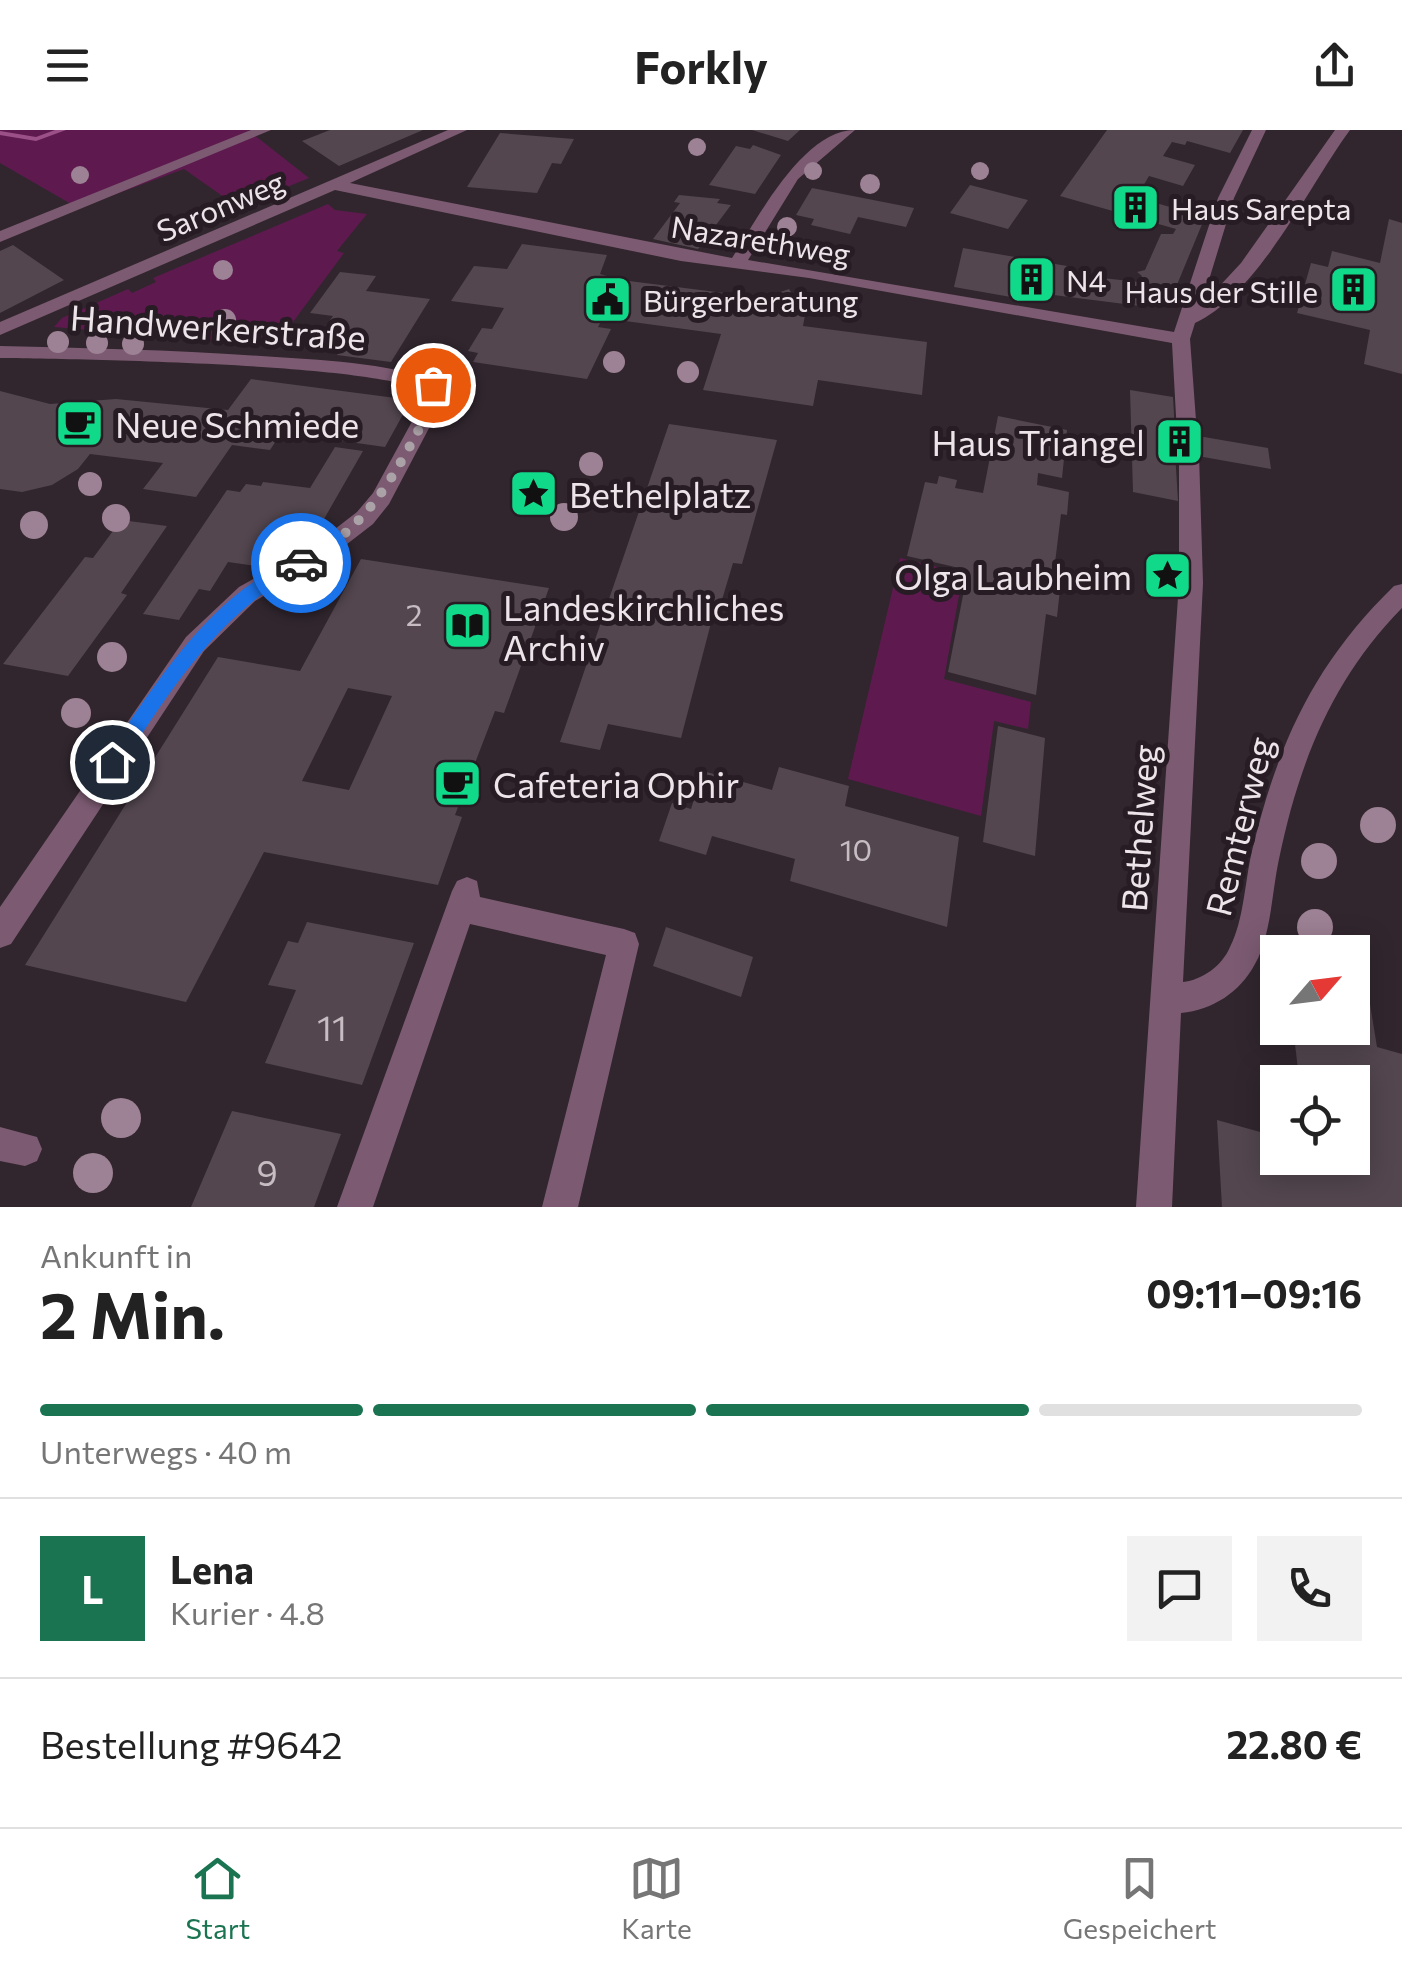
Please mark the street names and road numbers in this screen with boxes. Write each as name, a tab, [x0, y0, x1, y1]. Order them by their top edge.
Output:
street label: Saronweg	[151, 162, 289, 248]
street label: Nazarethweg	[669, 207, 853, 271]
street label: Handwerkerstraße	[69, 294, 367, 358]
street label: Remterweg	[1195, 732, 1281, 920]
street label: Bethelweg	[1111, 743, 1165, 913]

